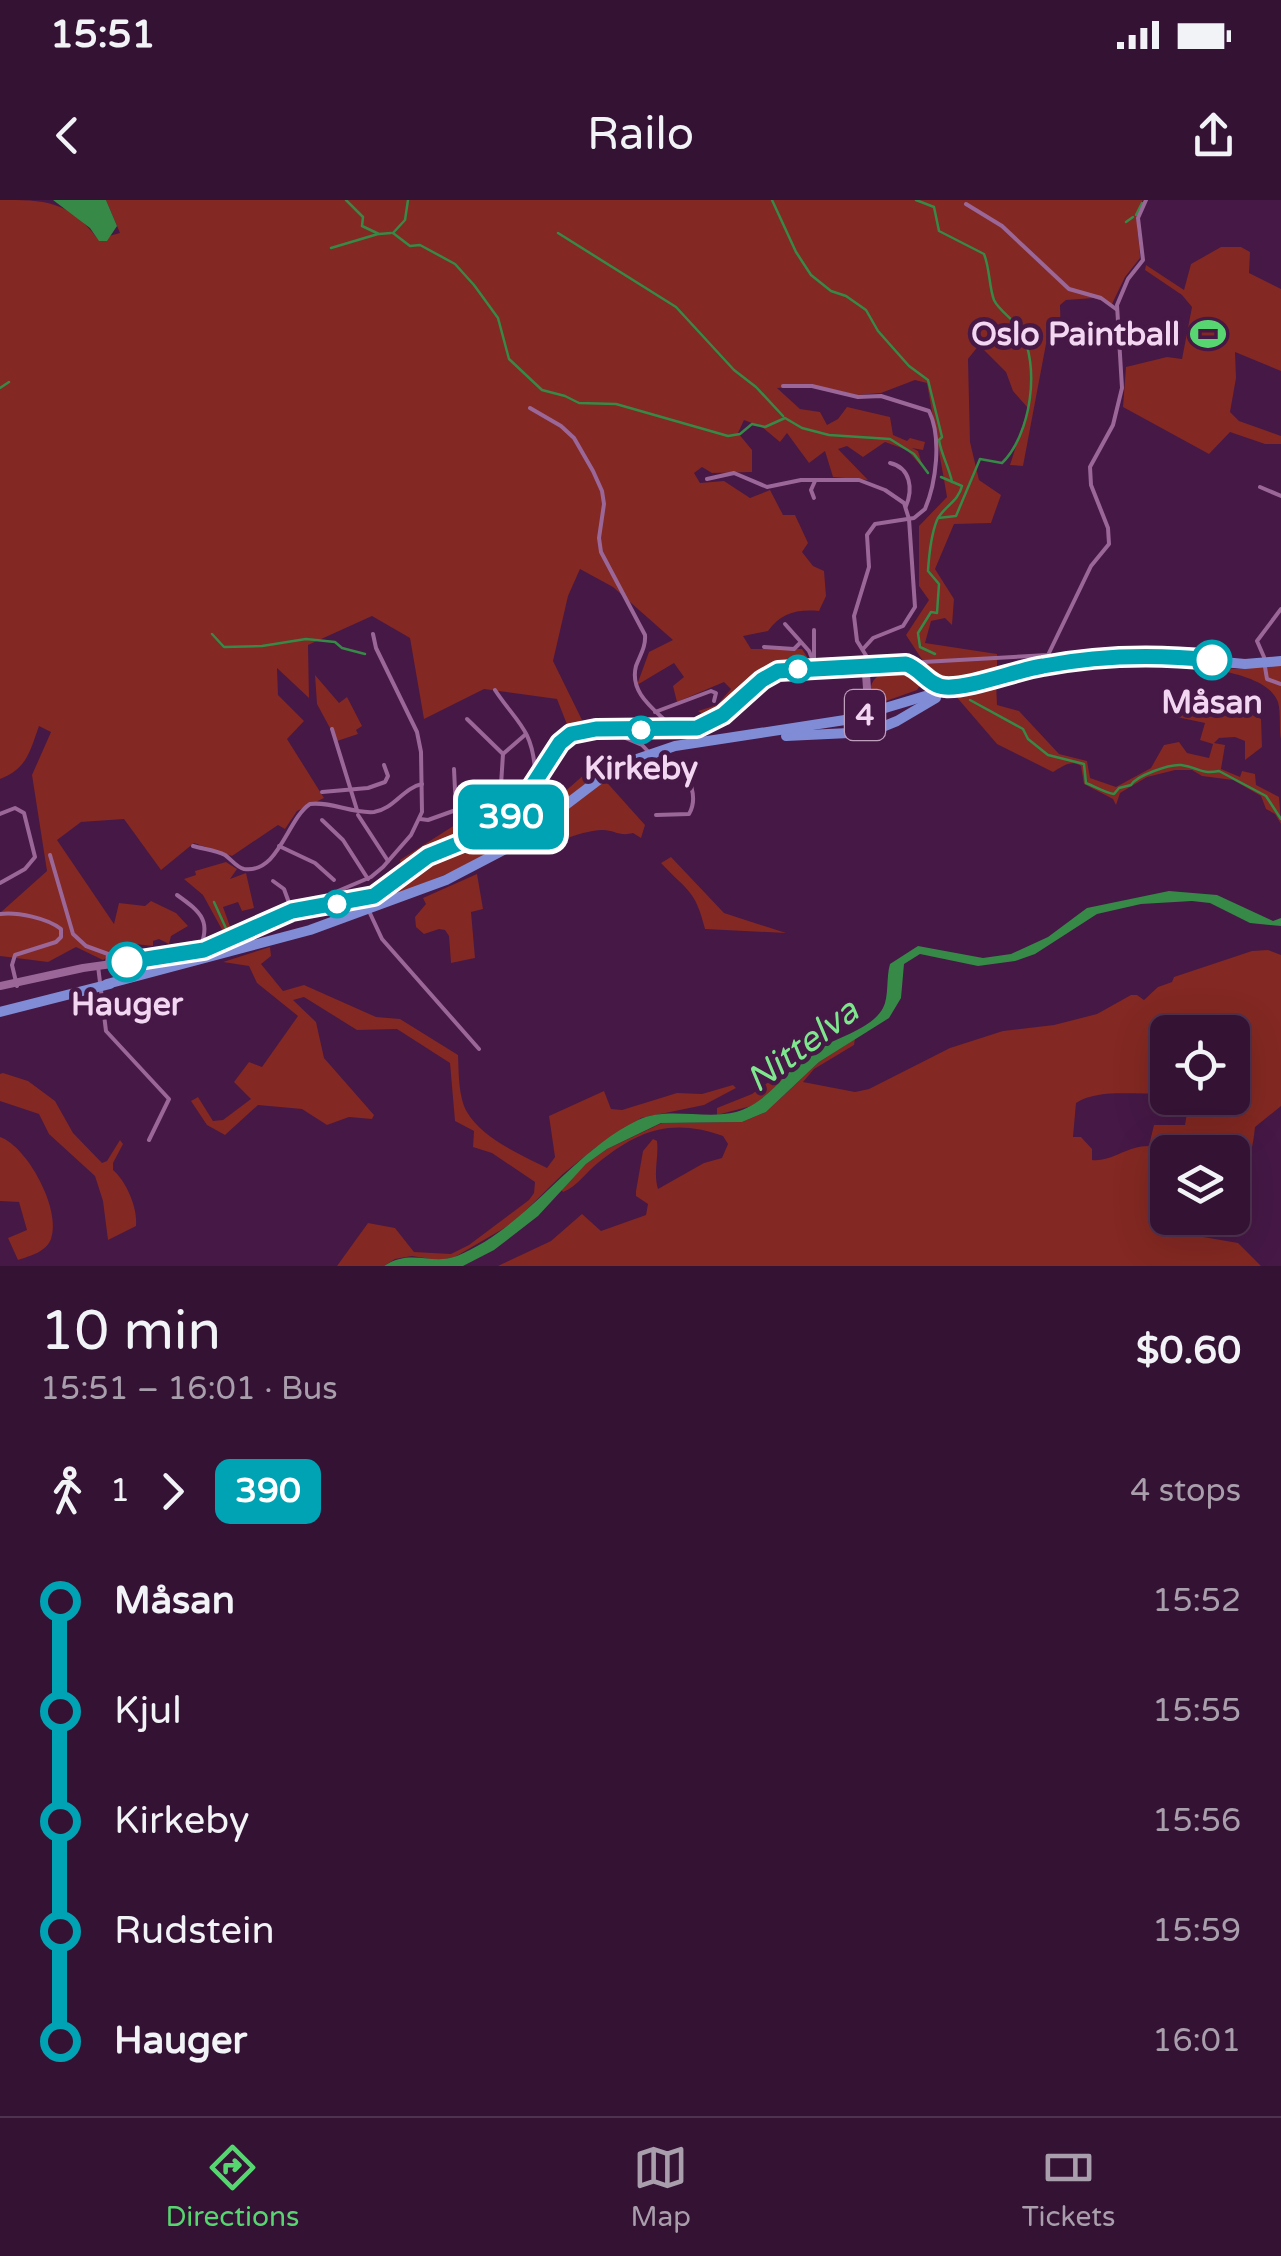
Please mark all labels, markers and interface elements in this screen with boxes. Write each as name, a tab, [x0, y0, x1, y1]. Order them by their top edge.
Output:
text: 15:51	[50, 12, 155, 58]
icon: back	[40, 108, 95, 163]
text: Railo	[587, 108, 694, 162]
icon: share	[1186, 108, 1241, 163]
sports icon: Oslo Paintball	[1189, 315, 1227, 353]
place label: Oslo Paintball	[971, 316, 1180, 354]
marker: Måsan	[1193, 641, 1231, 679]
unlabelled marker	[785, 656, 811, 682]
place label: Måsan	[1161, 684, 1263, 722]
road number: 4	[845, 690, 885, 740]
marker: Kirkeby	[628, 717, 654, 743]
place label: Kirkeby	[584, 750, 698, 788]
line badge: 390	[454, 784, 568, 850]
text: 390	[478, 796, 544, 838]
unlabelled marker	[324, 891, 350, 917]
marker: Hauger	[108, 943, 146, 981]
place label: Hauger	[71, 986, 184, 1024]
water label: Nittelva	[738, 989, 868, 1102]
map controls	[1150, 1015, 1250, 1235]
button: locate	[1150, 1015, 1250, 1115]
button: layers	[1150, 1135, 1250, 1235]
text: 10 min	[40, 1299, 221, 1365]
text: $0.60	[1136, 1328, 1241, 1374]
text: 15:51 – 16:01 · Bus	[40, 1370, 338, 1408]
icon: walk	[40, 1464, 95, 1519]
icon: forward	[145, 1464, 200, 1519]
text: 390	[235, 1470, 301, 1512]
text: 1	[110, 1472, 130, 1510]
text: 4 stops	[1130, 1472, 1241, 1510]
text: Måsan	[114, 1578, 235, 1624]
text: 15:52	[1152, 1582, 1241, 1620]
text: Kjul	[114, 1688, 182, 1734]
text: 15:55	[1152, 1692, 1241, 1730]
text: Kirkeby	[114, 1798, 249, 1844]
text: 15:56	[1152, 1802, 1241, 1840]
text: Rudstein	[114, 1908, 275, 1954]
text: 15:59	[1152, 1912, 1241, 1950]
text: Hauger	[114, 2018, 247, 2064]
text: 16:01	[1152, 2022, 1241, 2060]
tab: Directions	[165, 2140, 299, 2234]
tab: Map	[630, 2140, 691, 2234]
tab: Tickets	[1022, 2140, 1115, 2234]

